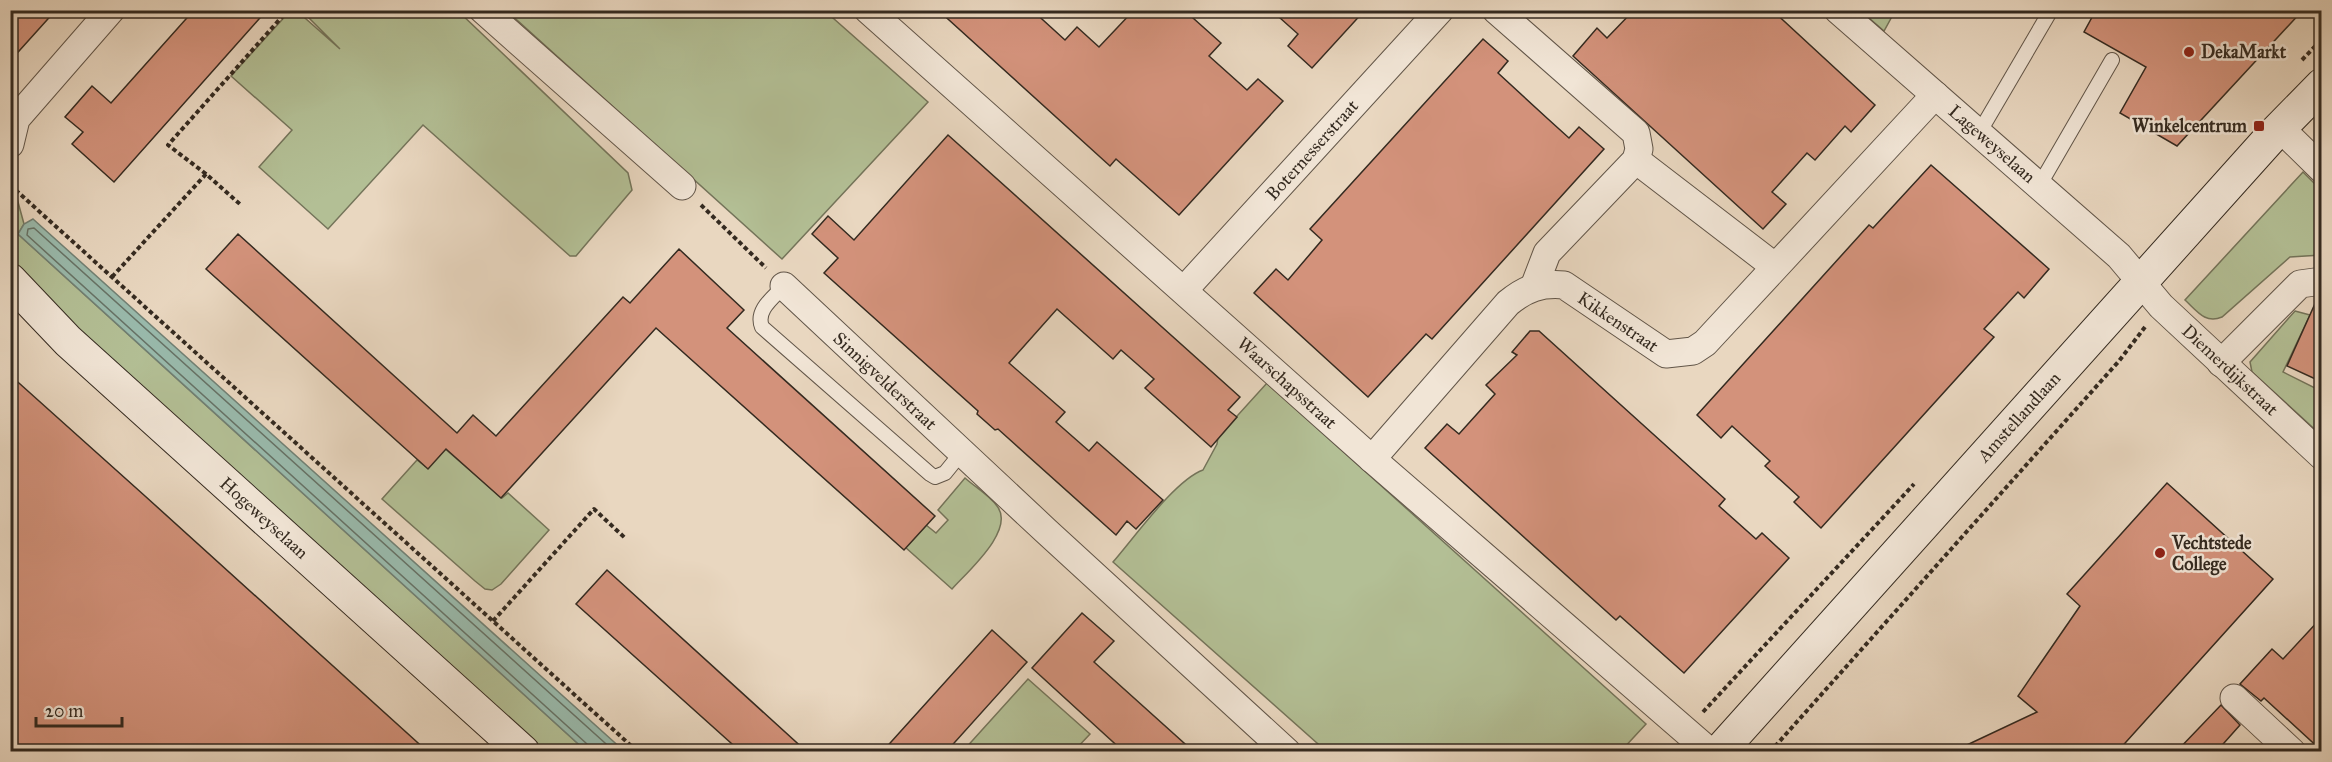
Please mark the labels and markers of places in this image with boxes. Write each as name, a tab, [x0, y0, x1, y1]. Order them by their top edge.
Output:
place label: DekaMarkt	[2201, 41, 2287, 63]
marker: DekaMarkt	[2182, 45, 2196, 59]
place label: Winkelcentrum	[2132, 115, 2248, 137]
marker: Winkelcentrum	[2252, 119, 2266, 133]
place label: Vechtstede College	[2171, 532, 2252, 576]
marker: Vechtstede College	[2153, 546, 2167, 560]

